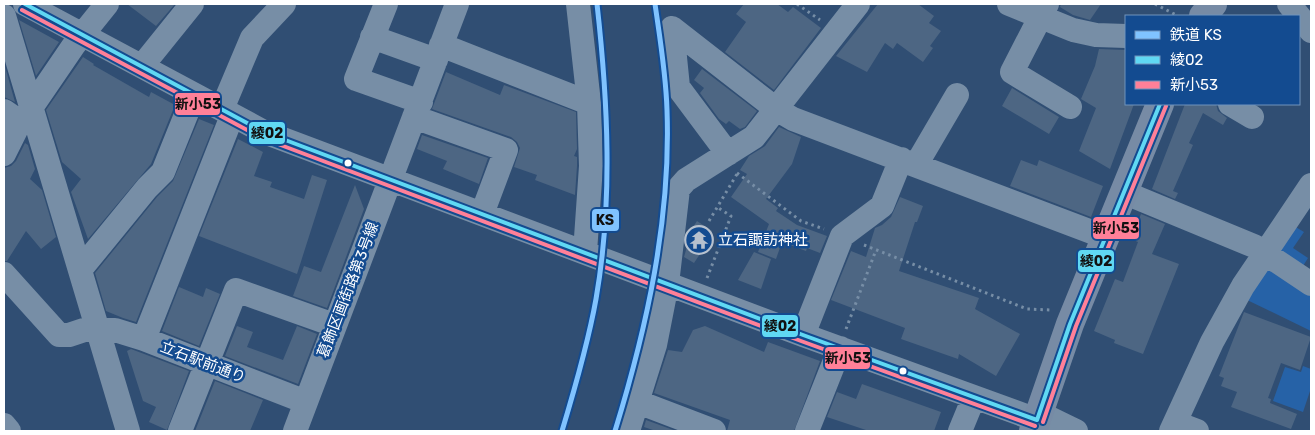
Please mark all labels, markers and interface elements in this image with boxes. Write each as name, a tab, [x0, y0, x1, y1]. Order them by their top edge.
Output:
legend	[1125, 15, 1300, 105]
text: 鉄道 KS	[1170, 26, 1222, 44]
text: 綾02	[1170, 51, 1204, 69]
text: 新小53	[1170, 76, 1218, 94]
line badge: 新小53	[174, 92, 221, 116]
text: 新小53	[175, 96, 221, 113]
line badge: 綾02	[248, 121, 286, 145]
text: 綾02	[251, 125, 283, 142]
unlabelled marker	[343, 158, 353, 168]
line badge: KS	[591, 208, 620, 232]
text: KS	[596, 212, 614, 229]
line badge: 新小53	[1092, 216, 1140, 240]
street label: 葛飾区画街路第3号線	[314, 220, 382, 360]
text: 新小53	[1093, 220, 1139, 237]
temple icon: 立石諏訪神社	[684, 225, 714, 255]
place label: 立石諏訪神社	[718, 231, 808, 249]
line badge: 綾02	[1077, 249, 1115, 273]
text: 綾02	[1080, 253, 1112, 270]
line badge: 綾02	[761, 314, 799, 338]
text: 綾02	[764, 318, 796, 335]
street label: 立石駅前通り	[158, 337, 248, 387]
line badge: 新小53	[824, 346, 871, 370]
text: 新小53	[825, 350, 871, 367]
unlabelled marker	[898, 366, 908, 376]

